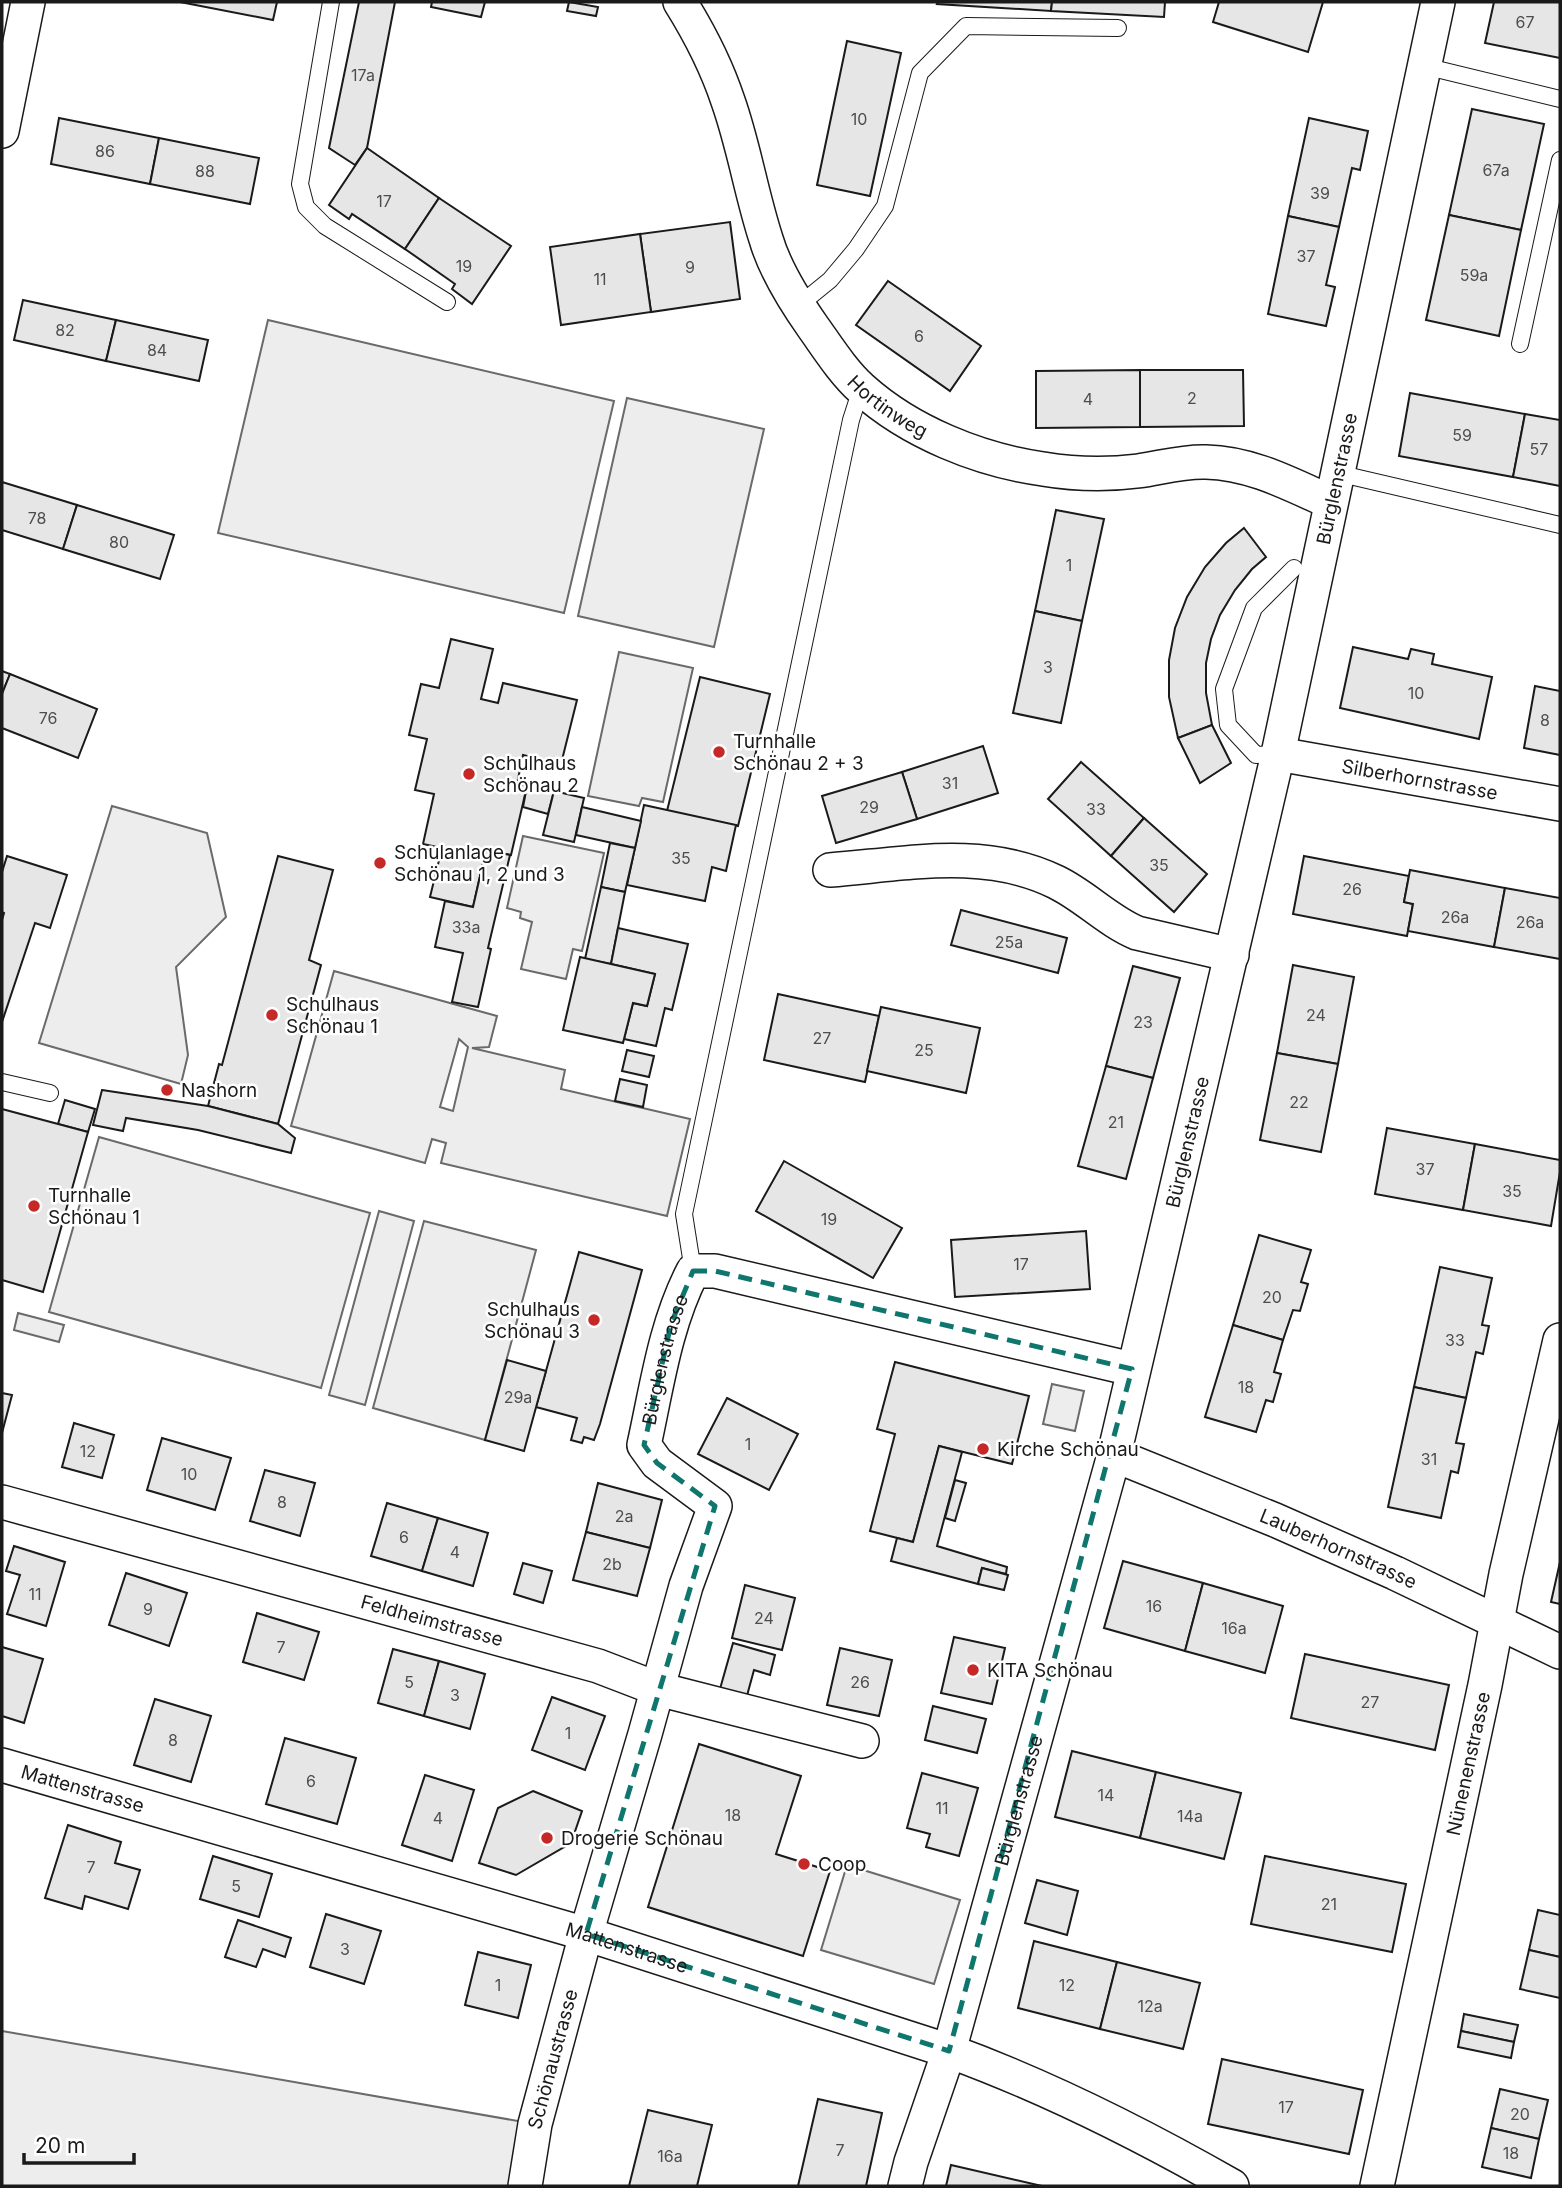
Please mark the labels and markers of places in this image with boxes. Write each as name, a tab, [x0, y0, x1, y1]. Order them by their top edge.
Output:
place label: Turnhalle Schönau 2 + 3	[733, 730, 864, 775]
marker: Turnhalle Schönau 2 + 3	[711, 744, 727, 760]
place label: Schulhaus Schönau 2	[483, 752, 579, 797]
marker: Schulhaus Schönau 2	[461, 766, 477, 782]
place label: Schulanlage Schönau 1, 2 und 3	[394, 841, 565, 886]
marker: Schulanlage Schönau 1, 2 und 3	[372, 855, 388, 871]
place label: Schulhaus Schönau 1	[286, 993, 379, 1038]
marker: Schulhaus Schönau 1	[264, 1007, 280, 1023]
place label: Nashorn	[181, 1079, 257, 1102]
marker: Nashorn	[159, 1082, 175, 1098]
place label: Turnhalle Schönau 1	[48, 1184, 140, 1229]
marker: Turnhalle Schönau 1	[26, 1198, 42, 1214]
place label: Schulhaus Schönau 3	[484, 1298, 580, 1343]
marker: Schulhaus Schönau 3	[586, 1312, 602, 1328]
place label: Kirche Schönau	[997, 1438, 1139, 1461]
marker: Kirche Schönau	[975, 1441, 991, 1457]
place label: KITA Schönau	[987, 1659, 1113, 1682]
marker: KITA Schönau	[965, 1662, 981, 1678]
place label: Drogerie Schönau	[561, 1827, 723, 1850]
marker: Drogerie Schönau	[539, 1830, 555, 1846]
place label: Coop	[818, 1853, 866, 1876]
marker: Coop	[796, 1856, 812, 1872]

